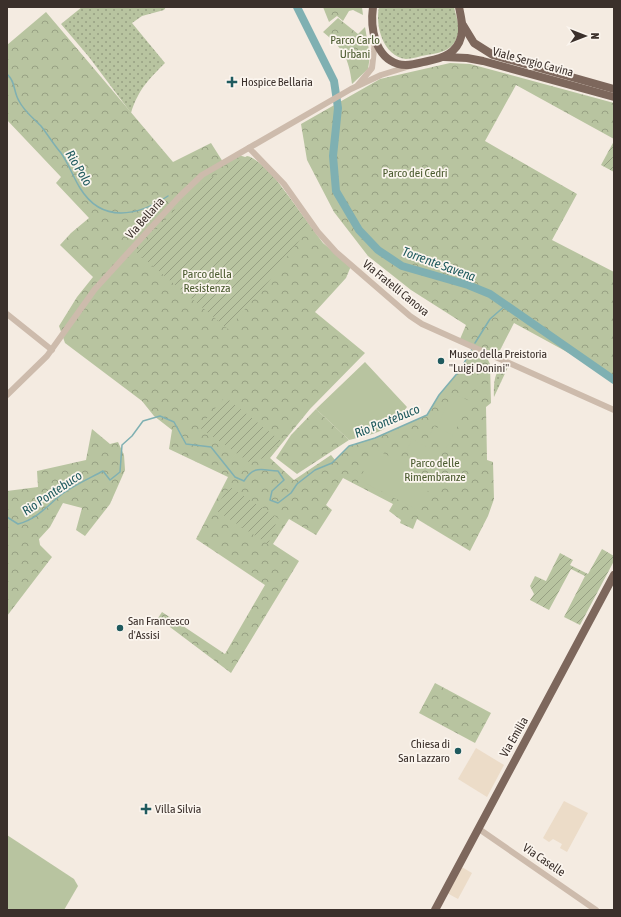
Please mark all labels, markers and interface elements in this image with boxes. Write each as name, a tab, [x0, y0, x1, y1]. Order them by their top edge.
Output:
north arrow	[565, 16, 605, 56]
park label: Parco Carlo Urbani	[330, 33, 380, 61]
text: N	[589, 33, 601, 39]
street label: Viale Sergio Cavina	[491, 44, 575, 80]
place label: Hospice Bellaria	[241, 75, 313, 89]
marker: Hospice Bellaria	[226, 76, 238, 88]
water label: Rio Polo	[63, 147, 95, 189]
park label: Parco dei Cedri	[383, 166, 447, 180]
street label: Via Bellaria	[123, 194, 167, 242]
water label: Torrente Savena	[400, 244, 478, 284]
street label: Via Fratelli Canova	[360, 257, 432, 319]
park label: Parco della Resistenza	[182, 267, 232, 295]
place label: Museo della Preistoria "Luigi Donini"	[449, 347, 547, 375]
marker: Museo della Preistoria "Luigi Donini"	[436, 356, 446, 366]
water label: Rio Pontebuco	[352, 401, 422, 441]
park label: Parco delle Rimembranze	[404, 456, 466, 484]
water label: Rio Pontebuco	[19, 468, 85, 518]
place label: San Francesco d'Assisi	[128, 614, 190, 642]
marker: San Francesco d'Assisi	[115, 623, 125, 633]
street label: Via Emilia	[497, 714, 531, 760]
place label: Chiesa di San Lazzaro	[398, 737, 450, 765]
marker: Chiesa di San Lazzaro	[453, 746, 463, 756]
place label: Villa Silvia	[155, 802, 201, 816]
marker: Villa Silvia	[140, 803, 152, 815]
street label: Via Caselle	[520, 841, 568, 879]

